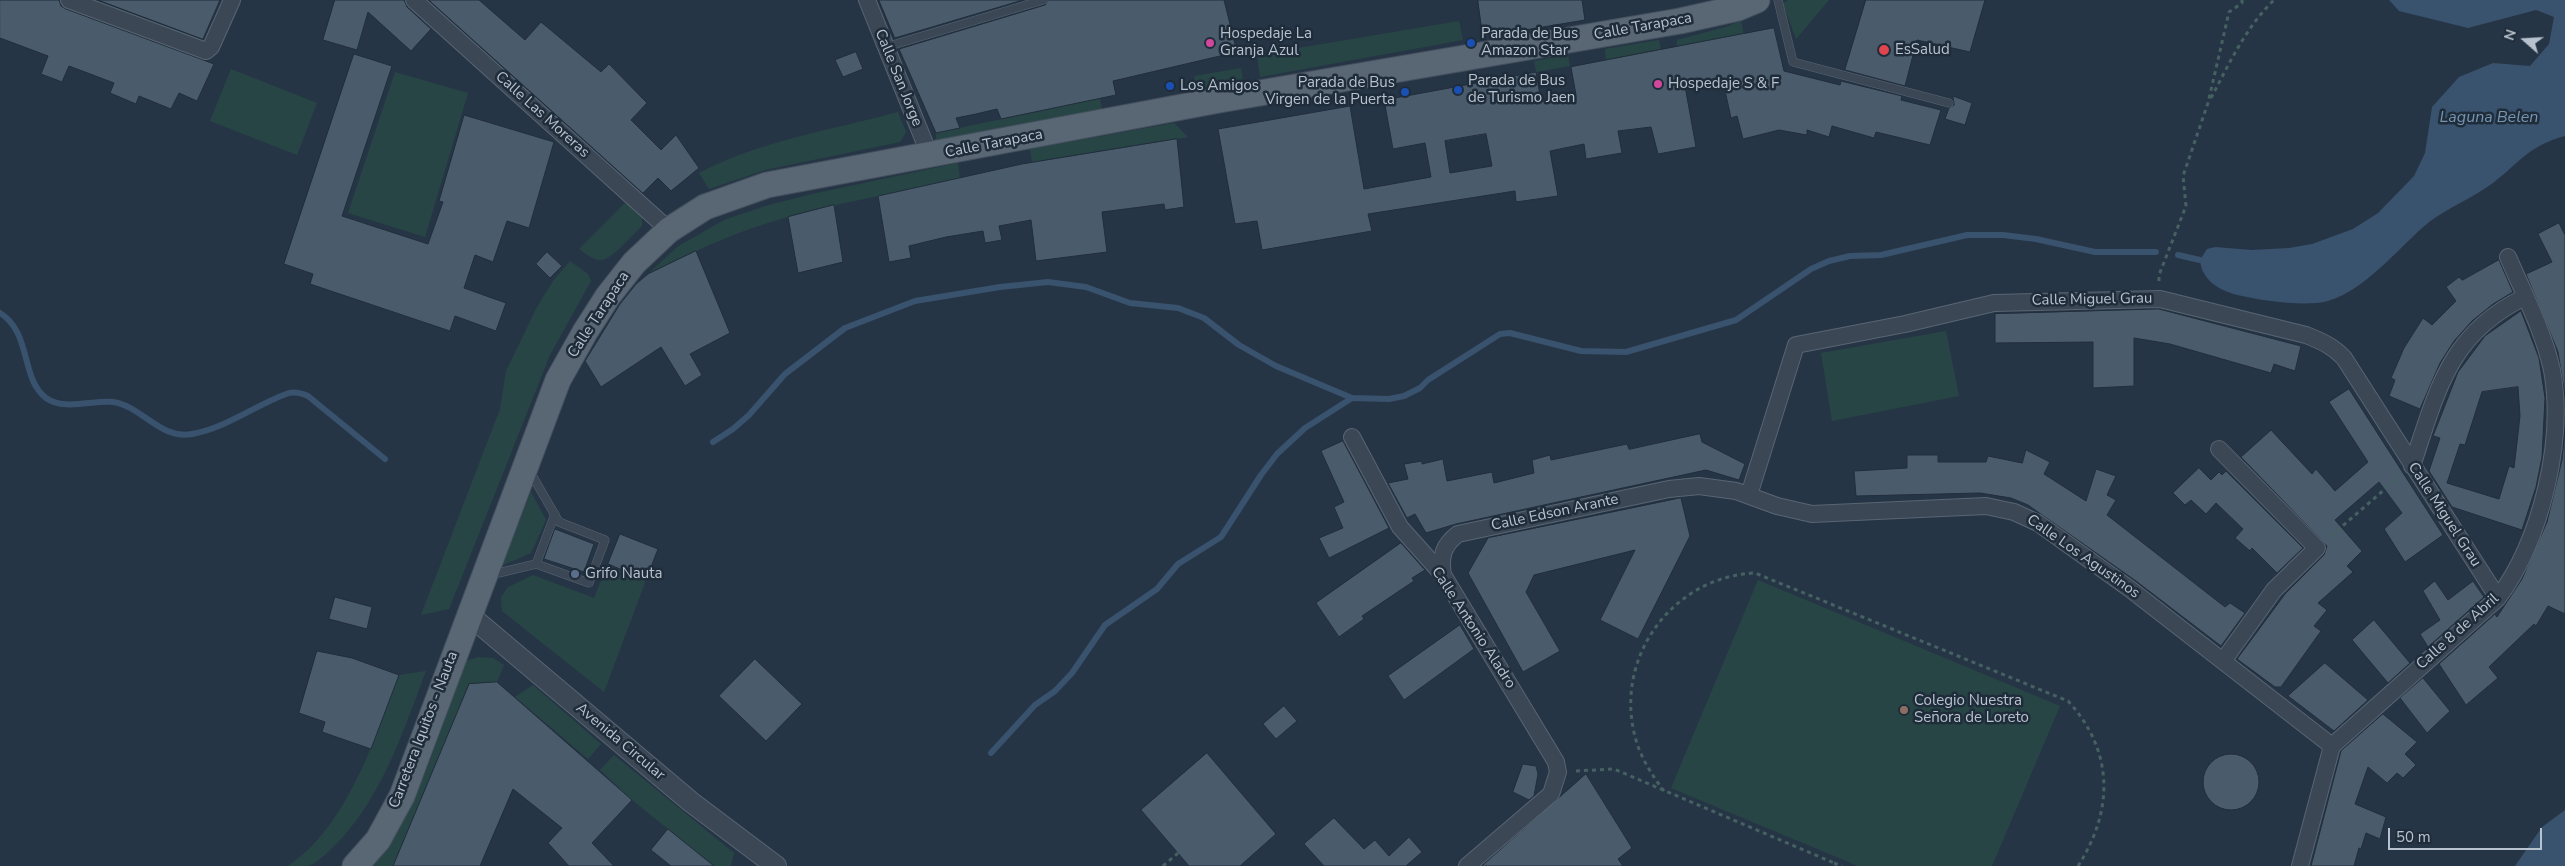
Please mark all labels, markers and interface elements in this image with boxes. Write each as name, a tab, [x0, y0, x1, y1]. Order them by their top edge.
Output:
street label: Calle Tarapaca	[1593, 10, 1693, 44]
north arrow	[2500, 15, 2550, 65]
place label: Hospedaje La Granja Azul	[1220, 25, 1312, 60]
place label: Parada de Bus Amazon Star	[1481, 25, 1578, 60]
street label: Calle San Jorge	[870, 27, 926, 129]
text: N	[2500, 27, 2521, 43]
marker: Hospedaje La Granja Azul	[1204, 37, 1216, 49]
marker: Parada de Bus Amazon Star	[1465, 37, 1477, 49]
place label: EsSalud	[1895, 41, 1950, 59]
marker: EsSalud	[1877, 43, 1891, 57]
street label: Calle Las Moreras	[491, 68, 593, 162]
place label: Parada de Bus de Turismo Jaen	[1468, 72, 1575, 107]
place label: Parada de Bus Virgen de la Puerta	[1265, 74, 1395, 109]
place label: Hospedaje S & F	[1668, 75, 1779, 93]
place label: Los Amigos	[1180, 77, 1259, 95]
marker: Hospedaje S & F	[1652, 78, 1664, 90]
marker: Los Amigos	[1164, 80, 1176, 92]
marker: Parada de Bus de Turismo Jaen	[1452, 84, 1464, 96]
marker: Parada de Bus Virgen de la Puerta	[1399, 86, 1411, 98]
water label: Laguna Belen	[2440, 108, 2538, 128]
street label: Calle Tarapaca	[944, 126, 1044, 162]
street label: Calle Tarapaca	[564, 269, 634, 361]
street label: Calle Miguel Grau	[2031, 290, 2153, 310]
street label: Calle Miguel Grau	[2404, 459, 2484, 571]
street label: Calle Edson Arante	[1490, 491, 1620, 535]
street label: Calle Los Agustinos	[2023, 511, 2143, 603]
street label: Calle Antonio Aladro	[1427, 564, 1519, 692]
place label: Grifo Nauta	[585, 565, 662, 583]
marker: Grifo Nauta	[569, 568, 581, 580]
street label: Calle 8 de Abril	[2413, 590, 2503, 674]
street label: Carretera Iquitos - Nauta	[386, 649, 462, 811]
place label: Colegio Nuestra Señora de Loreto	[1914, 692, 2029, 727]
street label: Avenida Circular	[572, 700, 668, 784]
marker: Colegio Nuestra Señora de Loreto	[1898, 704, 1910, 716]
scale bar	[2390, 818, 2544, 850]
text: 50 m	[2396, 827, 2431, 847]

